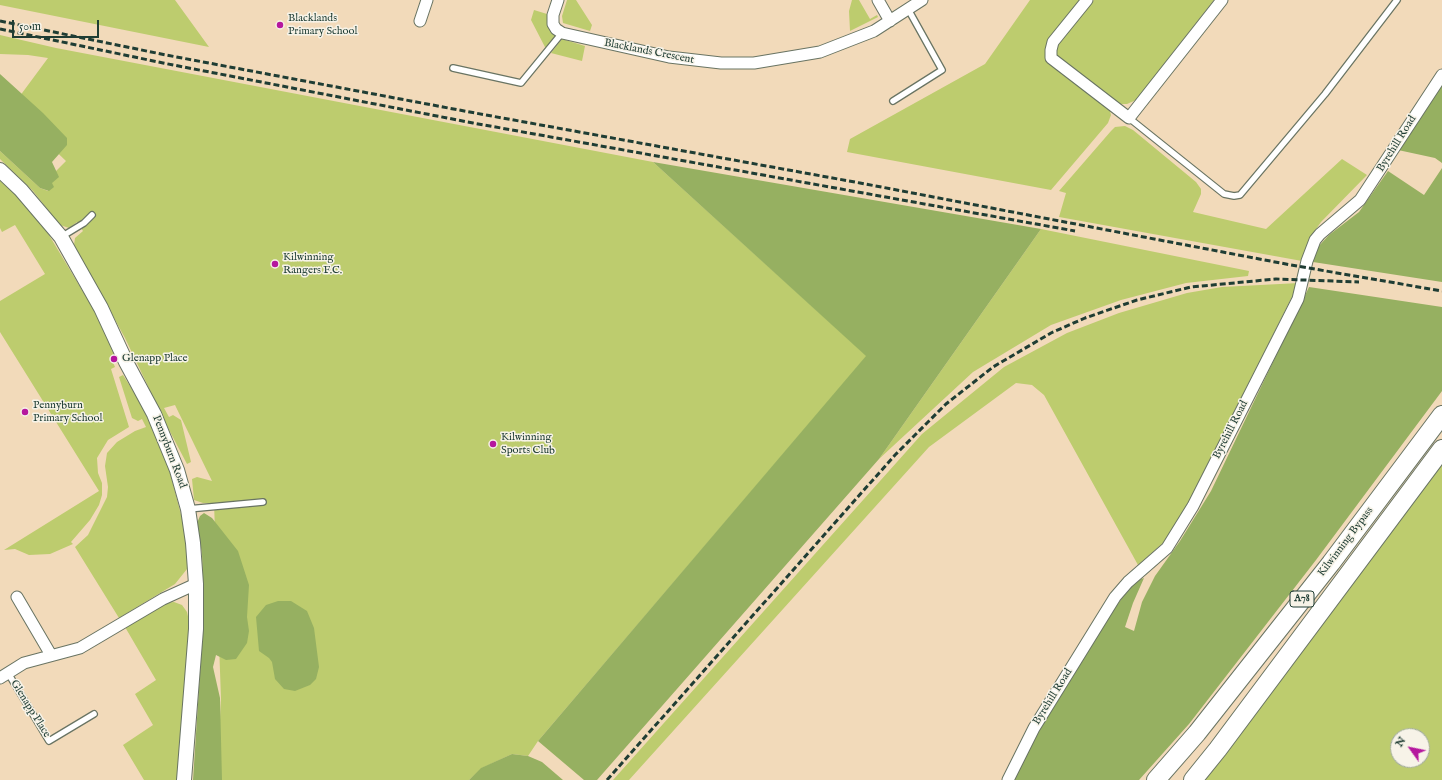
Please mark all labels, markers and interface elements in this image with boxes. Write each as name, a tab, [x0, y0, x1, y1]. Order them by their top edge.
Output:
scale bar	[14, 12, 101, 38]
place label: Blacklands Primary School	[288, 12, 357, 38]
text: 50 m	[19, 19, 41, 34]
marker: Blacklands Primary School	[275, 20, 285, 30]
street label: Blacklands Crescent	[603, 37, 695, 67]
street label: Byrehill Road	[1374, 113, 1420, 175]
place label: Kilwinning Rangers F.C.	[283, 251, 342, 277]
marker: Kilwinning Rangers F.C.	[270, 259, 280, 269]
place label: Glenapp Place	[122, 352, 188, 366]
marker: Glenapp Place	[109, 354, 119, 364]
place label: Pennyburn Primary School	[33, 399, 102, 425]
street label: Byrehill Road	[1211, 399, 1251, 461]
marker: Pennyburn Primary School	[20, 407, 30, 417]
street label: Pennyburn Road	[149, 414, 189, 490]
place label: Kilwinning Sports Club	[501, 431, 555, 457]
marker: Kilwinning Sports Club	[488, 439, 498, 449]
street label: Kilwinning Bypass	[1315, 505, 1377, 579]
road number: A78	[1290, 591, 1314, 607]
street label: Byrehill Road	[1030, 666, 1076, 728]
street label: Glenapp Place	[7, 678, 53, 740]
north arrow	[1390, 728, 1430, 768]
text: N	[1392, 734, 1409, 750]

